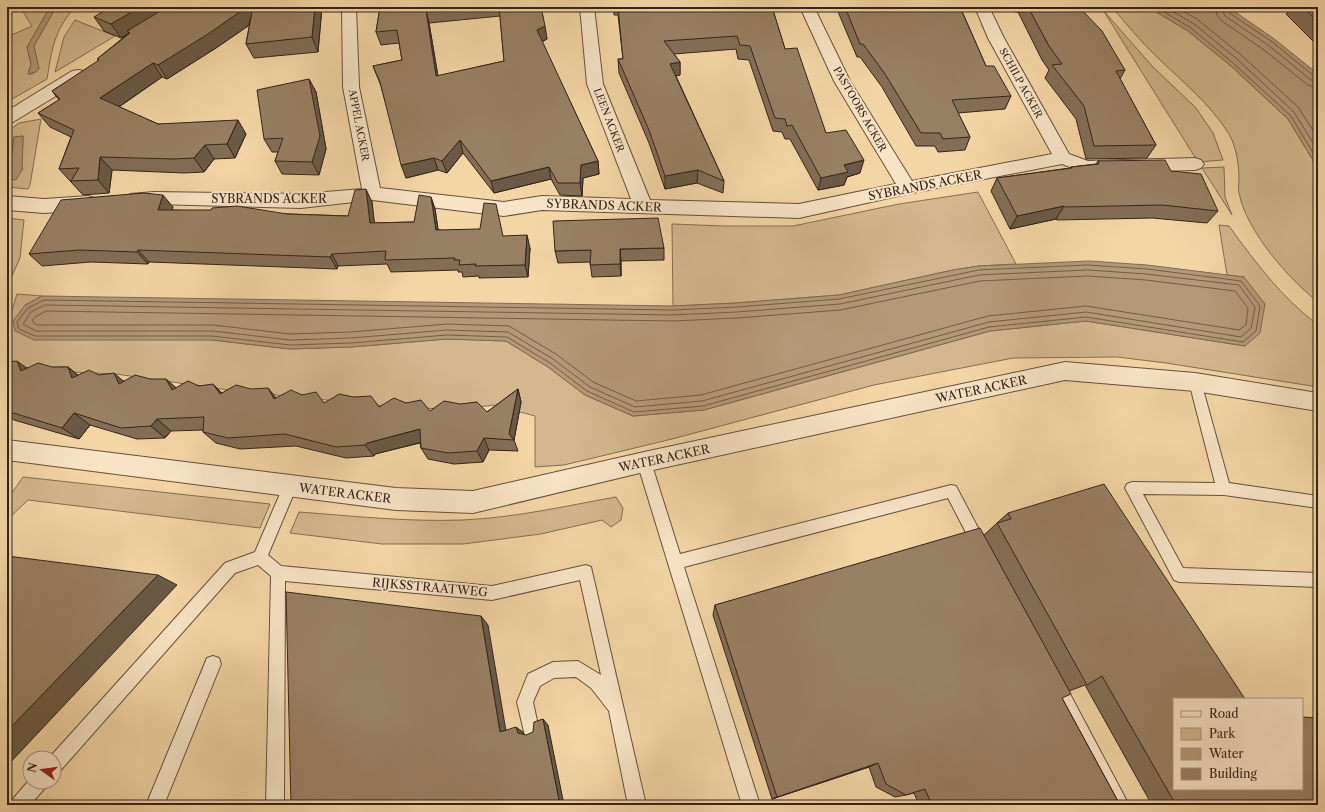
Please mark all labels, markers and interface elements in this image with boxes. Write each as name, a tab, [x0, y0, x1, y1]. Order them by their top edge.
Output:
street label: SCHILP ACKER	[996, 46, 1046, 121]
street label: PASTOORS ACKER	[830, 64, 890, 154]
street label: LEEN ACKER	[591, 86, 627, 155]
street label: APPEL ACKER	[345, 87, 372, 163]
street label: SYBRANDS ACKER	[867, 166, 984, 203]
street label: SYBRANDS ACKER	[211, 191, 328, 206]
street label: SYBRANDS ACKER	[546, 195, 663, 215]
street label: WATER ACKER	[933, 372, 1029, 406]
street label: WATER ACKER	[616, 441, 712, 475]
street label: WATER ACKER	[297, 480, 393, 506]
street label: RIJKSSTRAATWEG	[372, 574, 489, 600]
legend	[1173, 698, 1303, 790]
text: Road	[1209, 706, 1239, 721]
text: Park	[1209, 726, 1236, 741]
text: Water	[1208, 746, 1243, 761]
north arrow	[22, 750, 62, 790]
text: N	[24, 761, 40, 774]
text: Building	[1209, 766, 1257, 781]

